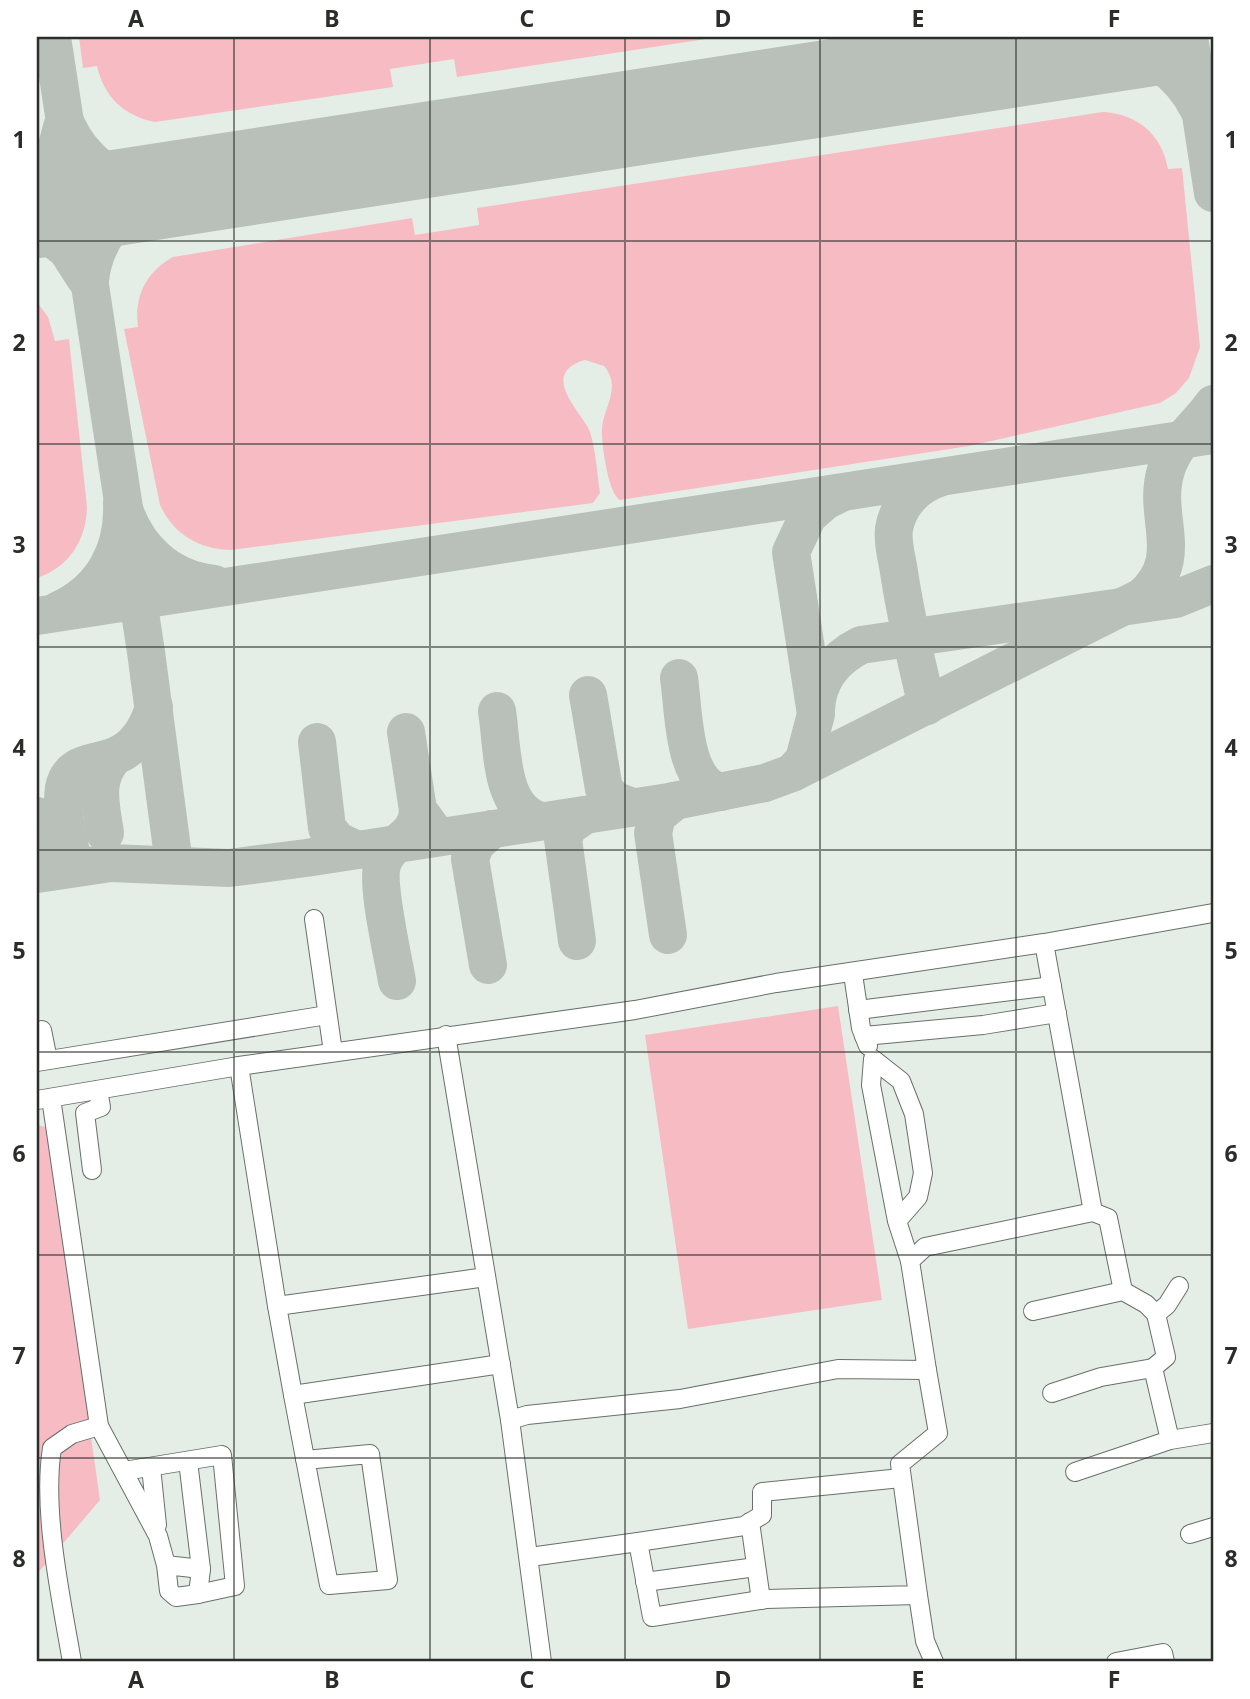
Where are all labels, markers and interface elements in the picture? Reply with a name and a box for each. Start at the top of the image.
text: A [128,2,144,34]
text: B [324,2,340,34]
text: C [520,2,535,34]
text: D [715,2,731,34]
text: E [912,2,924,34]
text: F [1108,2,1120,34]
text: 1 [12,123,26,155]
text: 1 [1224,123,1238,155]
text: 2 [12,326,26,358]
text: 2 [1224,326,1238,358]
text: 3 [12,528,26,560]
text: 3 [1224,528,1238,560]
text: 4 [12,731,26,763]
text: 4 [1224,731,1238,763]
text: 5 [12,934,26,966]
text: 5 [1224,934,1238,966]
text: 6 [12,1137,26,1169]
text: 6 [1224,1137,1238,1169]
text: 7 [12,1339,26,1371]
text: 7 [1224,1339,1238,1371]
text: 8 [12,1542,26,1574]
text: 8 [1224,1542,1238,1574]
text: A [128,1663,144,1695]
text: B [324,1663,340,1695]
text: C [520,1663,535,1695]
text: D [715,1663,731,1695]
text: E [912,1663,924,1695]
text: F [1108,1663,1120,1695]

